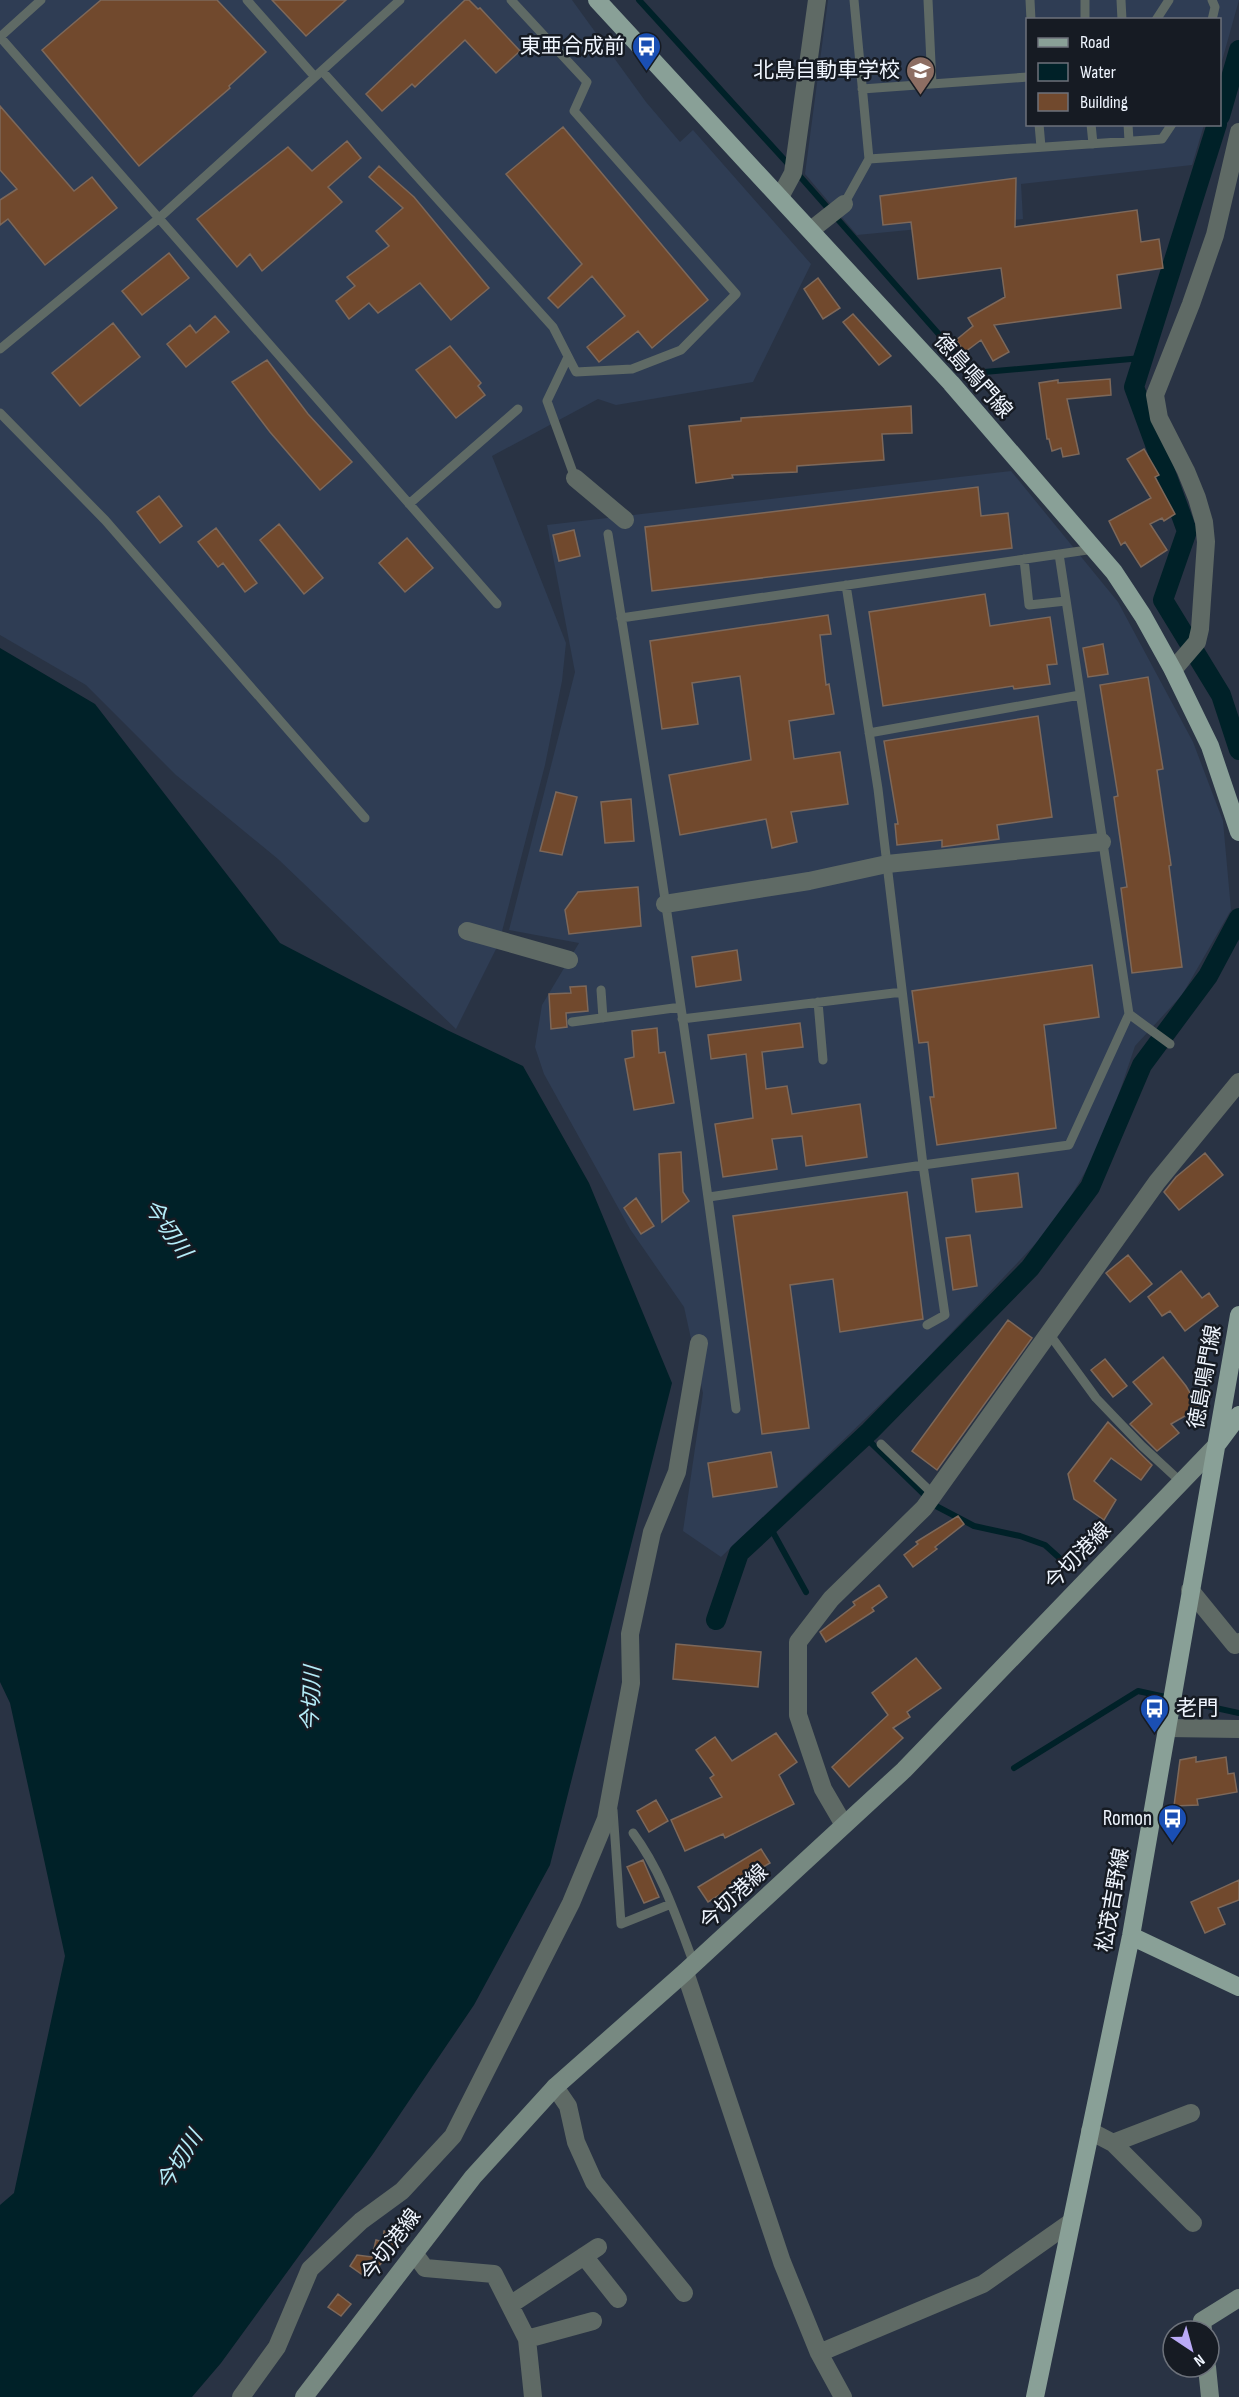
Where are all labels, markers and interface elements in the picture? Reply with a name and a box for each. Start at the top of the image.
legend [1026,18,1221,126]
bus stop icon: 東亜合成前 [630,30,662,72]
text: Road [1080,32,1110,53]
place label: 東亜合成前 [520,34,625,59]
school or university icon: 北島自動車学校 [905,54,937,96]
place label: 北島自動車学校 [753,58,900,83]
text: Water [1080,62,1116,83]
text: Building [1080,92,1128,113]
street label: 徳島鳴門線 [929,329,1017,423]
water label: 今切川 [137,1194,198,1265]
street label: 徳島鳴門線 [1184,1323,1226,1431]
street label: 今切港線 [1040,1517,1116,1595]
water label: 今切川 [297,1663,327,1733]
bus stop icon: 老門 [1139,1692,1171,1734]
place label: 老門 [1176,1696,1218,1721]
bus stop icon: Romon [1157,1802,1189,1844]
place label: Romon [1103,1806,1152,1831]
street label: 松茂吉野線 [1092,1846,1134,1954]
street label: 今切港線 [695,1859,773,1935]
water label: 今切川 [151,2124,210,2196]
street label: 今切港線 [356,2204,426,2286]
north arrow [1161,2319,1221,2379]
text: N [1190,2350,1208,2370]

